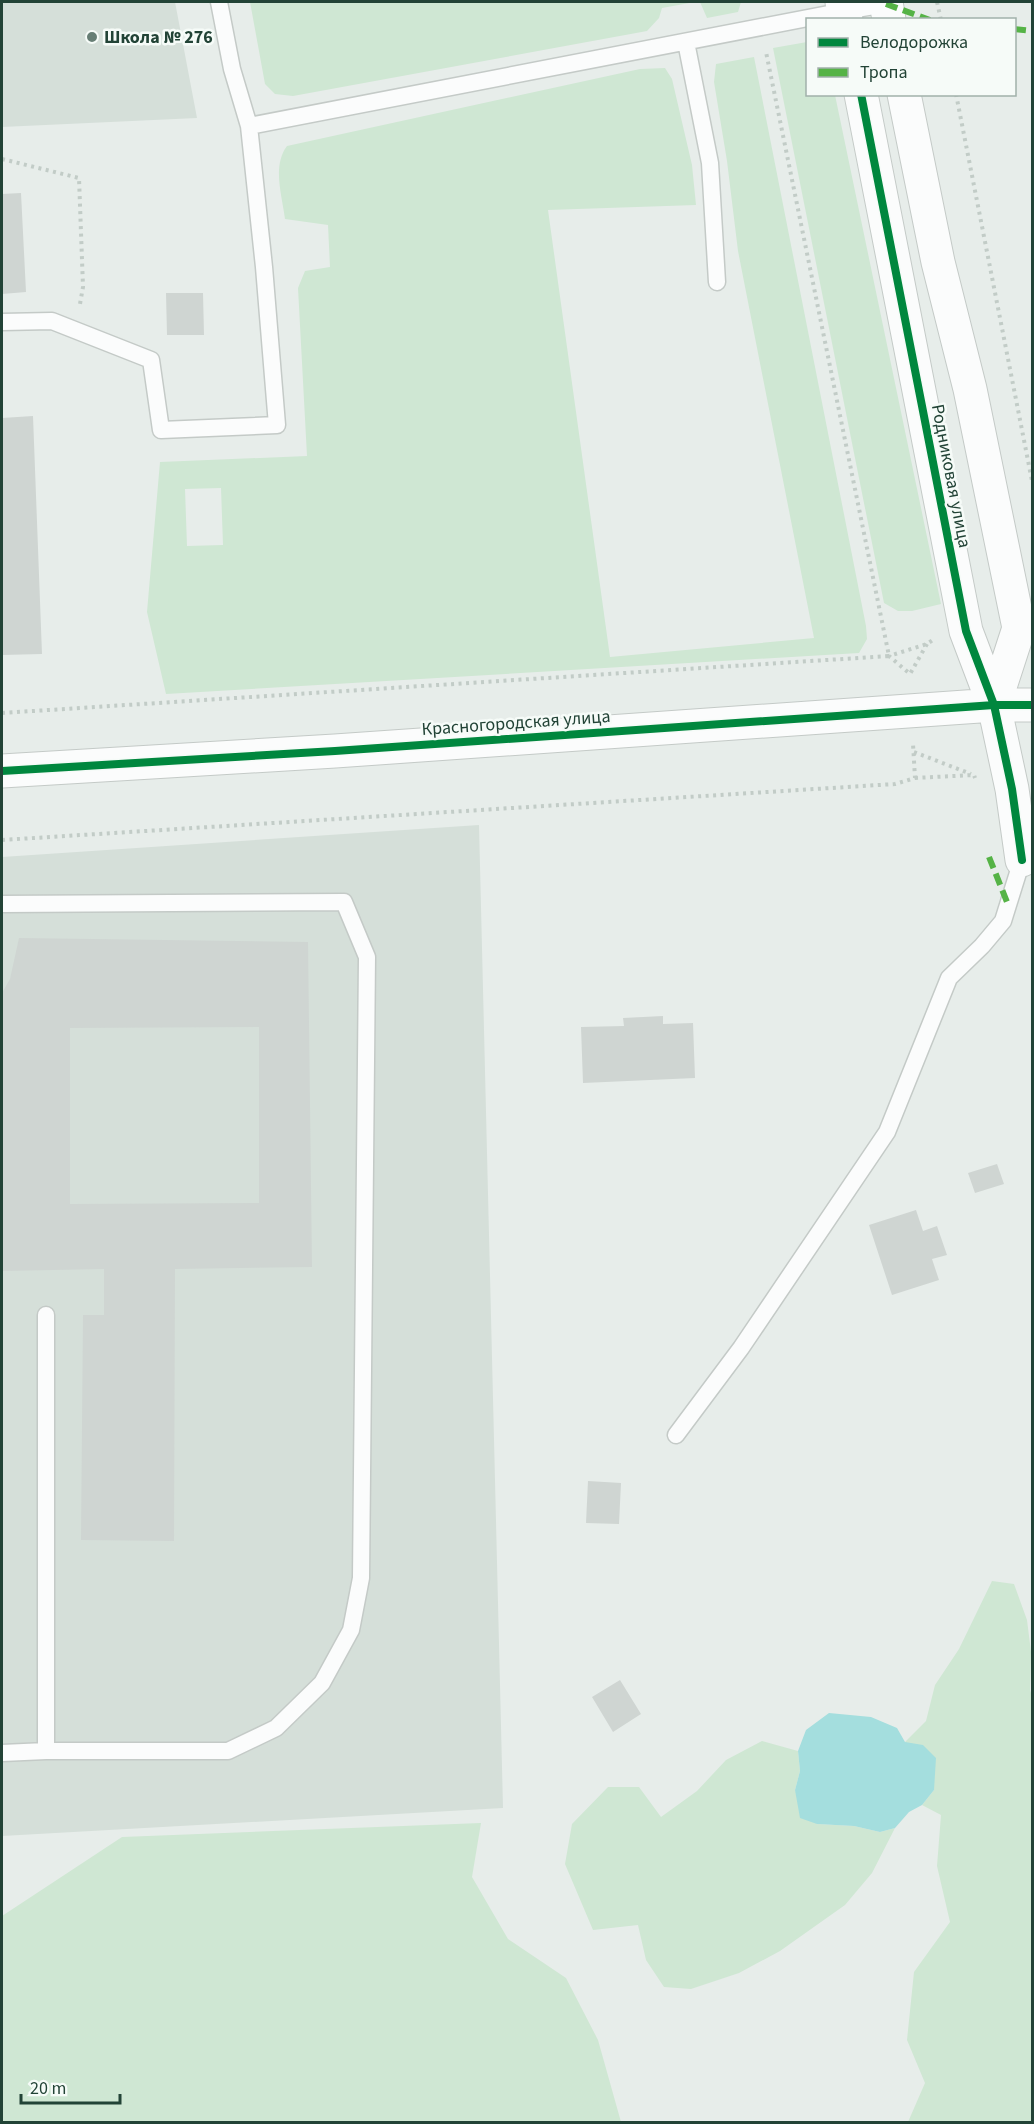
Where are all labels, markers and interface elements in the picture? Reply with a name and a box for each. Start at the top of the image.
legend [806,18,1016,96]
place label: Школа № 276 [104,25,213,50]
marker: Школа № 276 [85,30,99,44]
text: Велодорожка [860,30,968,55]
text: Тропа [860,60,908,85]
street label: Родниковая улица [925,402,977,550]
street label: Красногородская улица [421,704,611,742]
scale bar [21,2067,120,2105]
text: 20 m [30,2076,66,2101]

